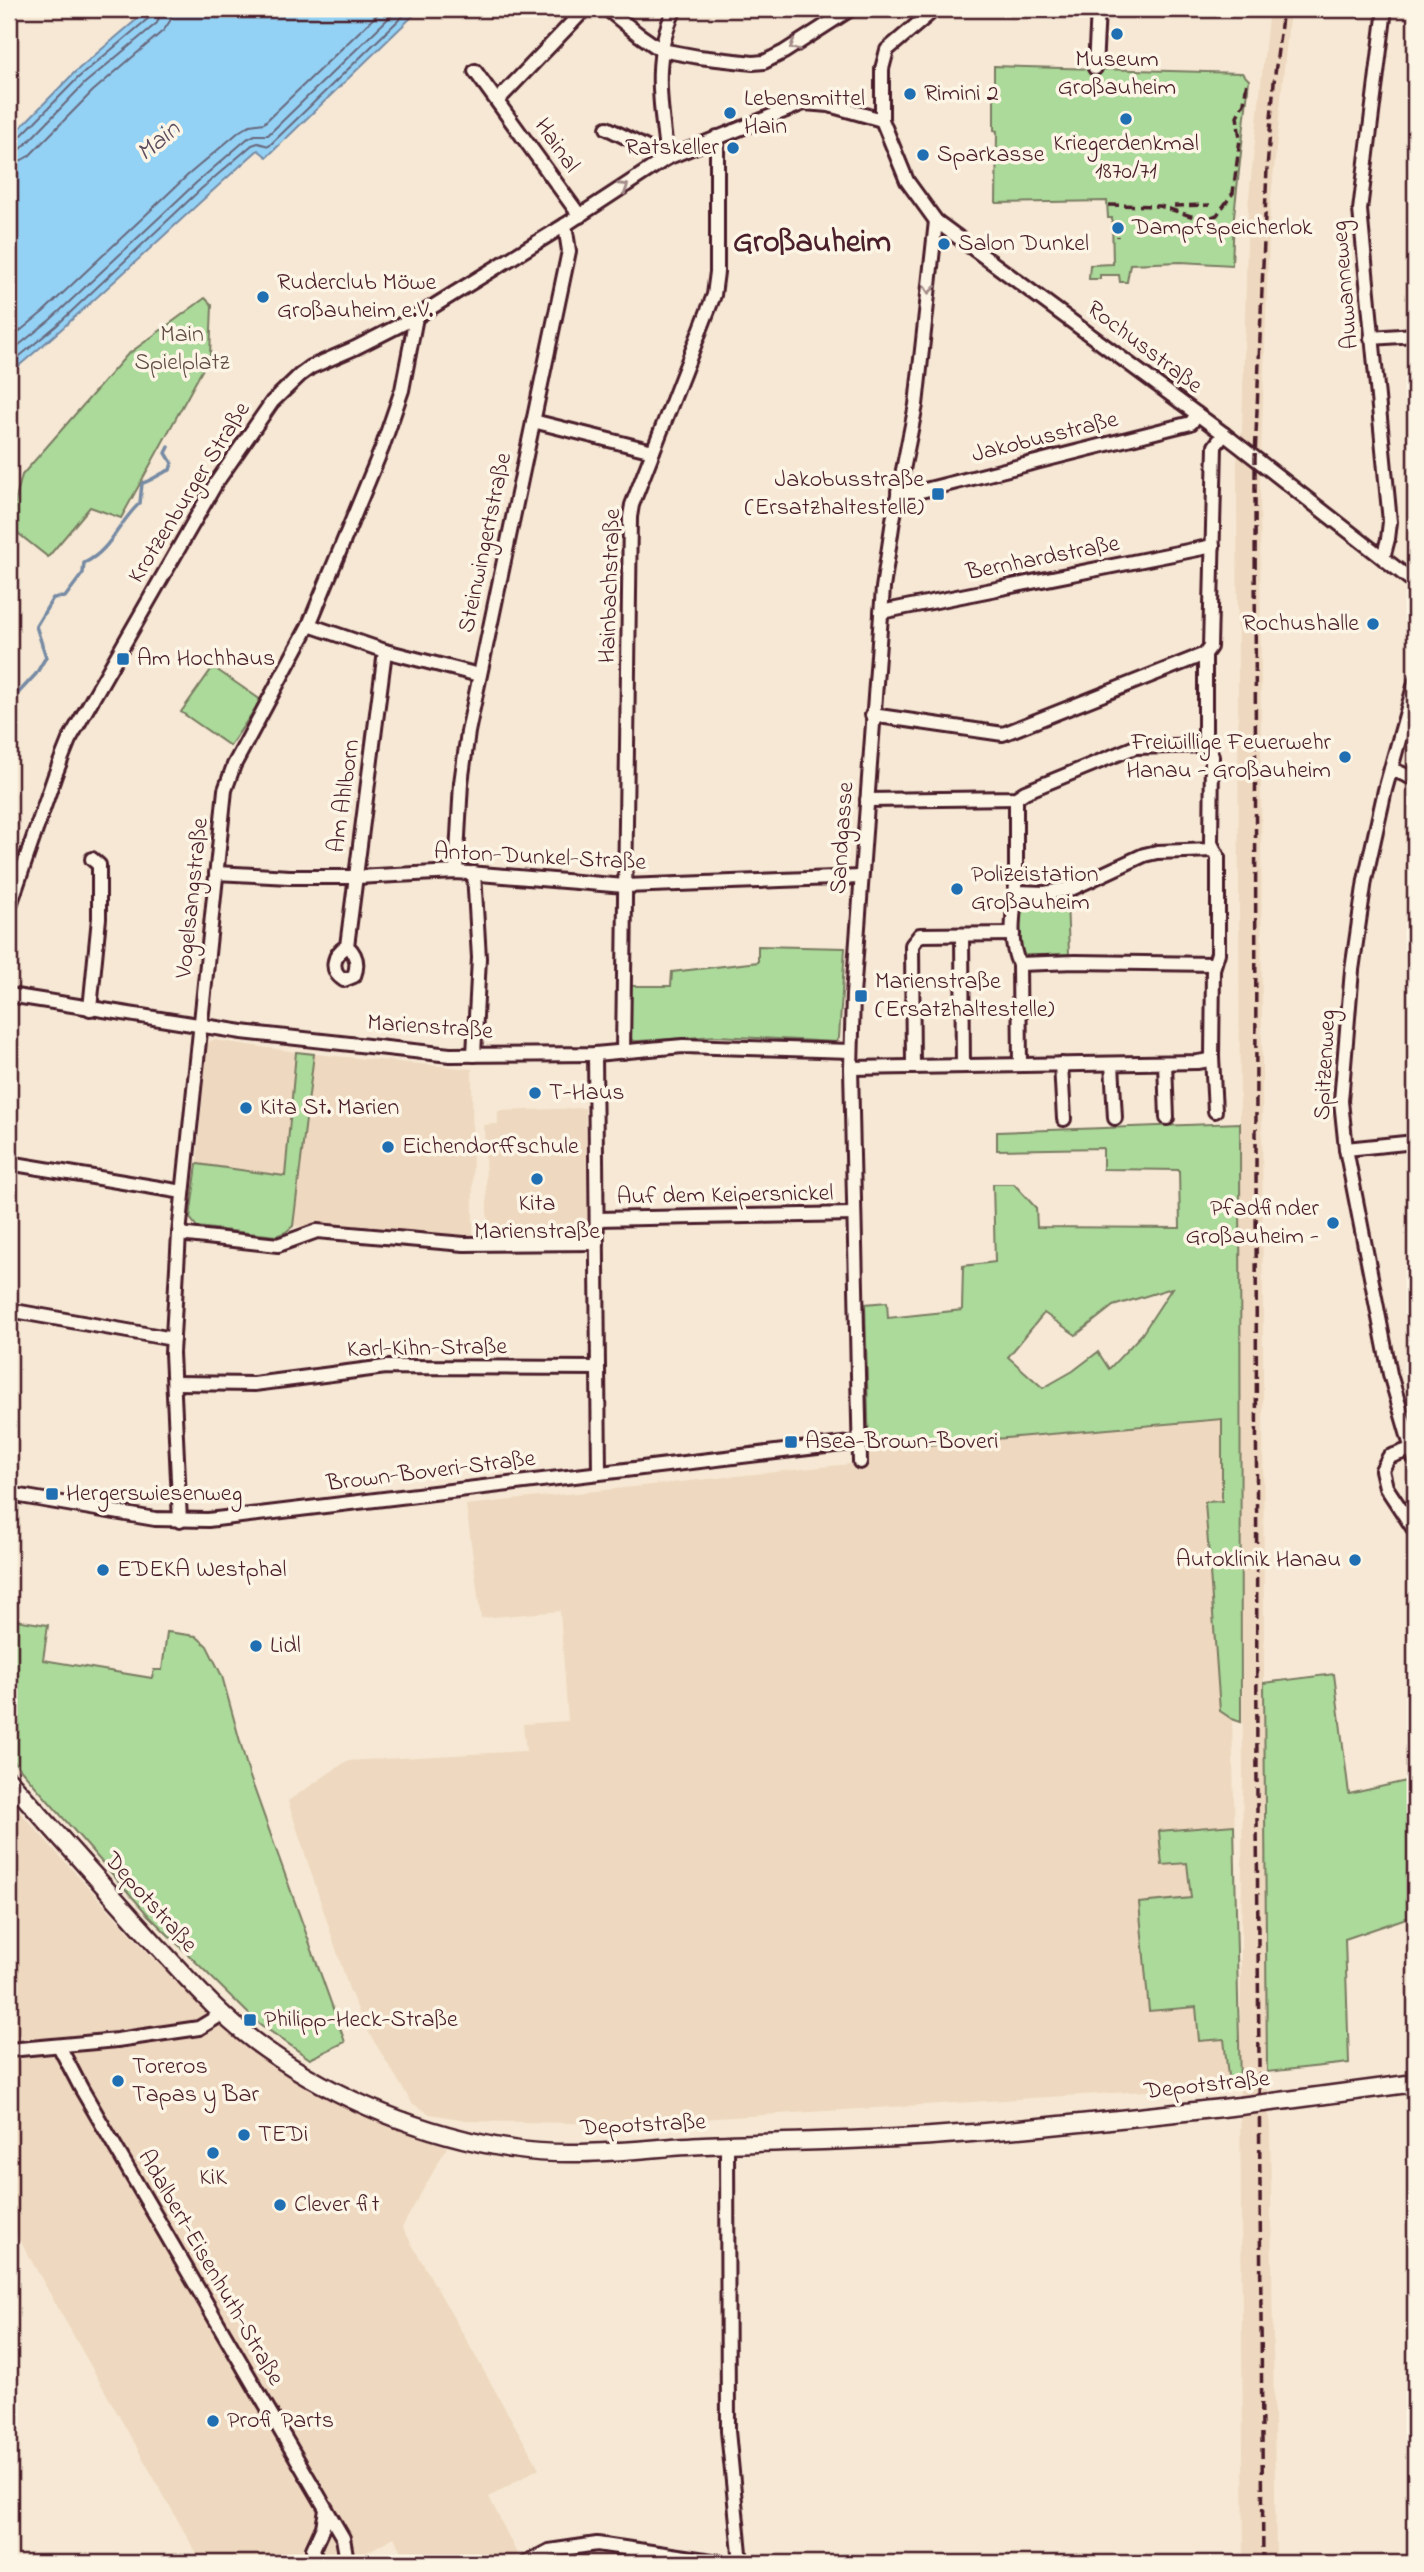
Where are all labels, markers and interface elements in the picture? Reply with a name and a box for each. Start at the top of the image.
marker: Museum Großauheim [1109,26,1125,42]
one-way arrow [789,38,802,51]
place label: Museum Großauheim [1058,43,1176,106]
place label: Rimini 2 [924,77,999,112]
place label: Lebensmittel Hain [744,82,865,145]
marker: Rimini 2 [902,86,918,102]
marker: Lebensmittel Hain [722,105,738,121]
water label: Main [129,111,190,172]
street label: Hainal [524,111,588,181]
marker: Kriegerdenkmal 1870/71 [1118,111,1134,127]
place label: Kriegerdenkmal 1870/71 [1053,127,1199,190]
place label: Ratskeller [625,131,720,166]
place label: Sparkasse [937,138,1045,173]
marker: Ratskeller [725,140,741,156]
marker: Sparkasse [915,147,931,163]
one-way arrow [616,182,629,195]
place label: Dampfspeicherlok [1131,211,1313,246]
street label: Auwanneweg [1323,219,1369,351]
district label: Großauheim [733,220,891,267]
marker: Dampfspeicherlok [1110,220,1126,236]
place label: Salon Dunkel [958,227,1089,262]
marker: Salon Dunkel [936,236,952,252]
place label: Ruderclub Möwe Großauheim e.V. [277,266,436,329]
one-way arrow [922,284,937,295]
marker: Ruderclub Möwe Großauheim e.V. [255,289,271,305]
street label: Rochusstraße [1078,293,1210,404]
park label: Main Spielplatz [134,318,230,381]
street label: Krotzenburger Straße [120,395,260,591]
street label: Jakobusstraße [968,403,1122,473]
street label: Steinwingertstraße [450,449,522,636]
place label: Jakobusstraße (Ersatzhaltestelle) [745,463,924,526]
marker: Jakobusstraße (Ersatzhaltestelle) [930,486,946,502]
street label: Hainbachstraße [591,508,631,664]
street label: Bernhardstraße [962,527,1123,591]
place label: Rochushalle [1242,607,1359,642]
marker: Rochushalle [1365,616,1381,632]
place label: Am Hochhaus [137,642,275,677]
marker: Am Hochhaus [115,651,131,667]
place label: Freiwillige Feuerwehr Hanau - Großauheim [1126,726,1332,789]
street label: Am Ahlborn [320,737,370,855]
marker: Freiwillige Feuerwehr Hanau - Großauheim [1337,749,1353,765]
street label: Sandgasse [822,780,864,895]
street label: Vogelsangstraße [167,816,219,981]
street label: Anton-Dunkel-Straße [433,835,647,881]
place label: Polizeistation Großauheim [971,858,1099,921]
marker: Polizeistation Großauheim [949,881,965,897]
place label: Marienstraße (Ersatzhaltestelle) [875,965,1054,1028]
marker: Marienstraße (Ersatzhaltestelle) [853,988,869,1004]
street label: Marienstraße [366,1006,494,1050]
street label: Spitzenweg [1306,1009,1346,1121]
place label: T-Haus [549,1076,625,1111]
marker: T-Haus [527,1085,543,1101]
place label: Kita St. Marien [260,1091,399,1126]
marker: Kita St. Marien [238,1100,254,1116]
place label: Eichendorffschule [402,1130,579,1165]
marker: Eichendorffschule [380,1139,396,1155]
marker: Kita Marienstraße [529,1171,545,1187]
street label: Auf dem Keipersnickel [616,1177,834,1215]
place label: Kita Marienstraße [474,1187,600,1250]
place label: Pfadfinder Großauheim - [1185,1192,1320,1255]
marker: Pfadfinder Großauheim - [1325,1215,1341,1231]
street label: Karl-Kihn-Straße [346,1330,508,1368]
place label: Asea-Brown-Boveri [805,1425,999,1460]
marker: Asea-Brown-Boveri [783,1434,799,1450]
street label: Brown-Boveri-Straße [324,1442,538,1502]
place label: Hergerswiesenweg [66,1477,242,1512]
marker: Hergerswiesenweg [44,1486,60,1502]
place label: Autoklinik Hanau [1176,1543,1341,1578]
marker: Autoklinik Hanau [1347,1552,1363,1568]
place label: EDEKA Westphal [117,1553,287,1588]
marker: EDEKA Westphal [95,1562,111,1578]
place label: Lidl [270,1629,301,1664]
marker: Lidl [248,1638,264,1654]
street label: Depotstraße [94,1844,205,1962]
place label: Philipp-Heck-Straße [264,2003,458,2038]
marker: Philipp-Heck-Straße [242,2012,258,2028]
place label: Toreros Tapas y Bar [132,2050,259,2114]
street label: Depotstraße [1142,2062,1272,2110]
marker: Toreros Tapas y Bar [110,2073,126,2089]
street label: Depotstraße [578,2105,707,2147]
place label: TEDi [258,2118,308,2153]
marker: TEDi [236,2127,252,2143]
street label: Adalbert-Eisenhuth-Straße [128,2143,292,2393]
marker: KiK [205,2145,221,2161]
place label: KiK [199,2161,227,2196]
place label: Clever fit [294,2188,380,2223]
marker: Clever fit [272,2197,288,2213]
place label: Profi Parts [227,2404,334,2439]
marker: Profi Parts [205,2413,221,2429]

